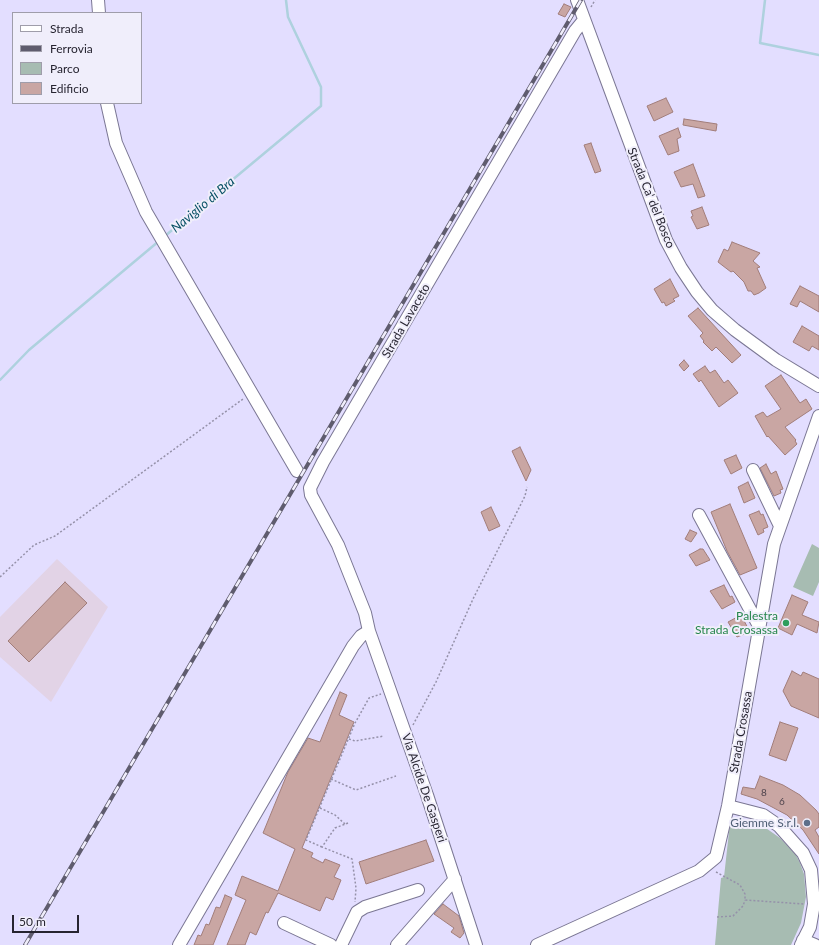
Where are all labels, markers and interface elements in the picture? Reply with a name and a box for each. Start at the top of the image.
legend [12,12,142,104]
text: Strada [50,21,83,36]
text: Ferrovia [50,41,93,56]
text: Parco [50,61,80,76]
text: Edificio [50,81,89,96]
street label: Strada Ca' del Bosco [624,146,678,250]
water label: Naviglio di Bra [168,174,238,236]
street label: Strada Lavaceto [379,281,433,361]
place label: Palestra Strada Crosassa [695,609,778,637]
marker: Palestra Strada Crosassa [781,618,791,628]
street label: Strada Crosassa [727,690,755,774]
street label: Via Alcide De Gasperi [399,732,449,844]
house number: 8 [761,787,767,799]
house number: 6 [779,796,785,808]
place label: Giemme S.r.l. [730,816,799,830]
marker: Giemme S.r.l. [802,818,812,828]
scale bar [14,907,81,933]
text: 50 m [19,914,46,929]

